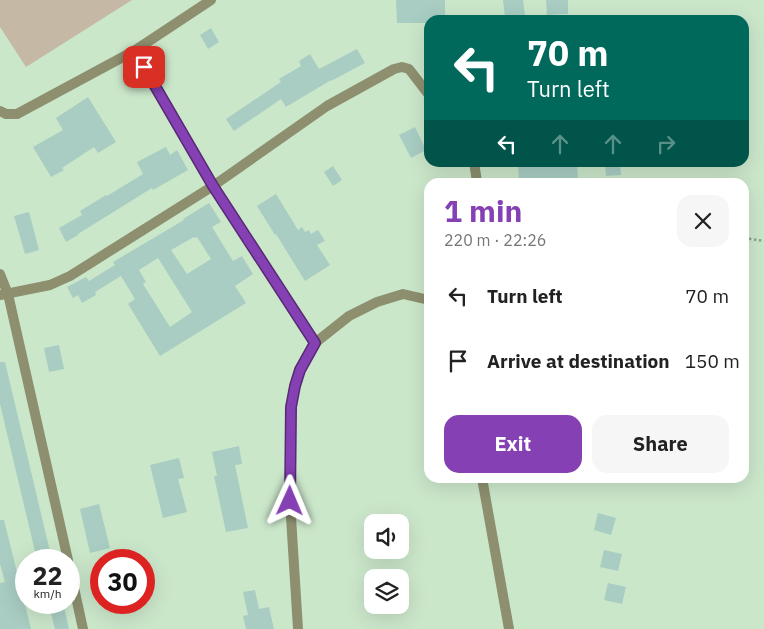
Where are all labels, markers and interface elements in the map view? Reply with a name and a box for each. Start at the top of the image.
text: 70 m [527,30,609,76]
icon: left [444,35,509,100]
pin [123,46,165,88]
icon: arrive [130,53,158,81]
text: Turn left [527,74,610,103]
icon: left [493,130,521,158]
icon: ahead [546,130,574,158]
icon: ahead [599,130,627,158]
icon: right [652,130,680,158]
text: 1 min [444,191,522,230]
button: close [677,195,729,247]
text: 220 m · 22:26 [444,230,546,250]
icon: left [444,282,472,310]
text: Turn left [487,284,563,308]
text: 70 m [685,284,729,308]
icon: arrive [444,347,472,375]
text: Arrive at destination [487,349,670,373]
text: 150 m [685,349,740,373]
button: Exit [444,415,582,473]
button: Share [592,415,729,473]
position arrow [263,474,315,526]
map controls [364,514,409,614]
button: sound [364,514,409,559]
speed limit sign: 30 [90,549,155,614]
text: 22 [32,559,63,592]
button: layers [364,569,409,614]
text: km/h [33,586,62,601]

